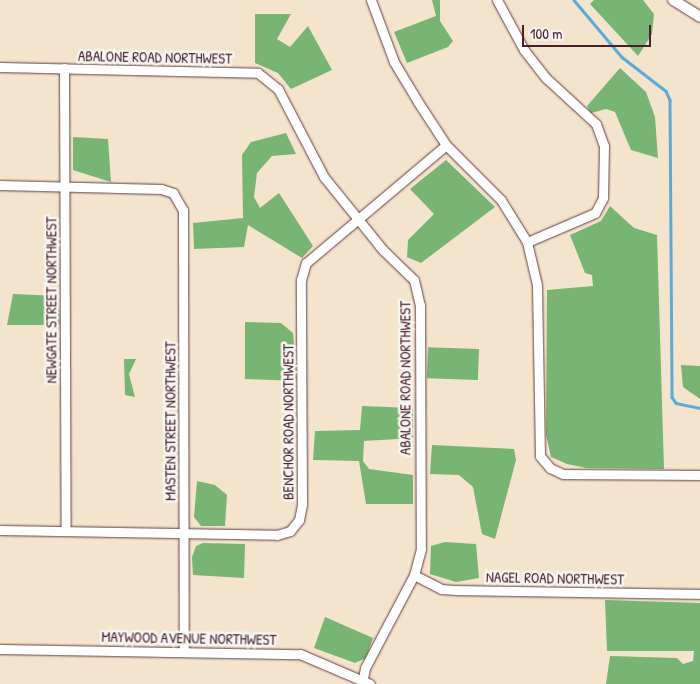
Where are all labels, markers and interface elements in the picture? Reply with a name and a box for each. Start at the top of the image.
scale bar [525,15,654,47]
text: 100 m [530,23,563,44]
street label: ABALONE ROAD NORTHWEST [78,47,232,67]
street label: NEWGATE STREET NORTHWEST [42,217,60,383]
street label: ABALONE ROAD NORTHWEST [396,301,414,455]
street label: MASTEN STREET NORTHWEST [161,341,179,501]
street label: BENCHOR ROAD NORTHWEST [279,344,297,500]
street label: NAGEL ROAD NORTHWEST [486,568,624,588]
street label: MAYWOOD AVENUE NORTHWEST [101,627,277,649]

